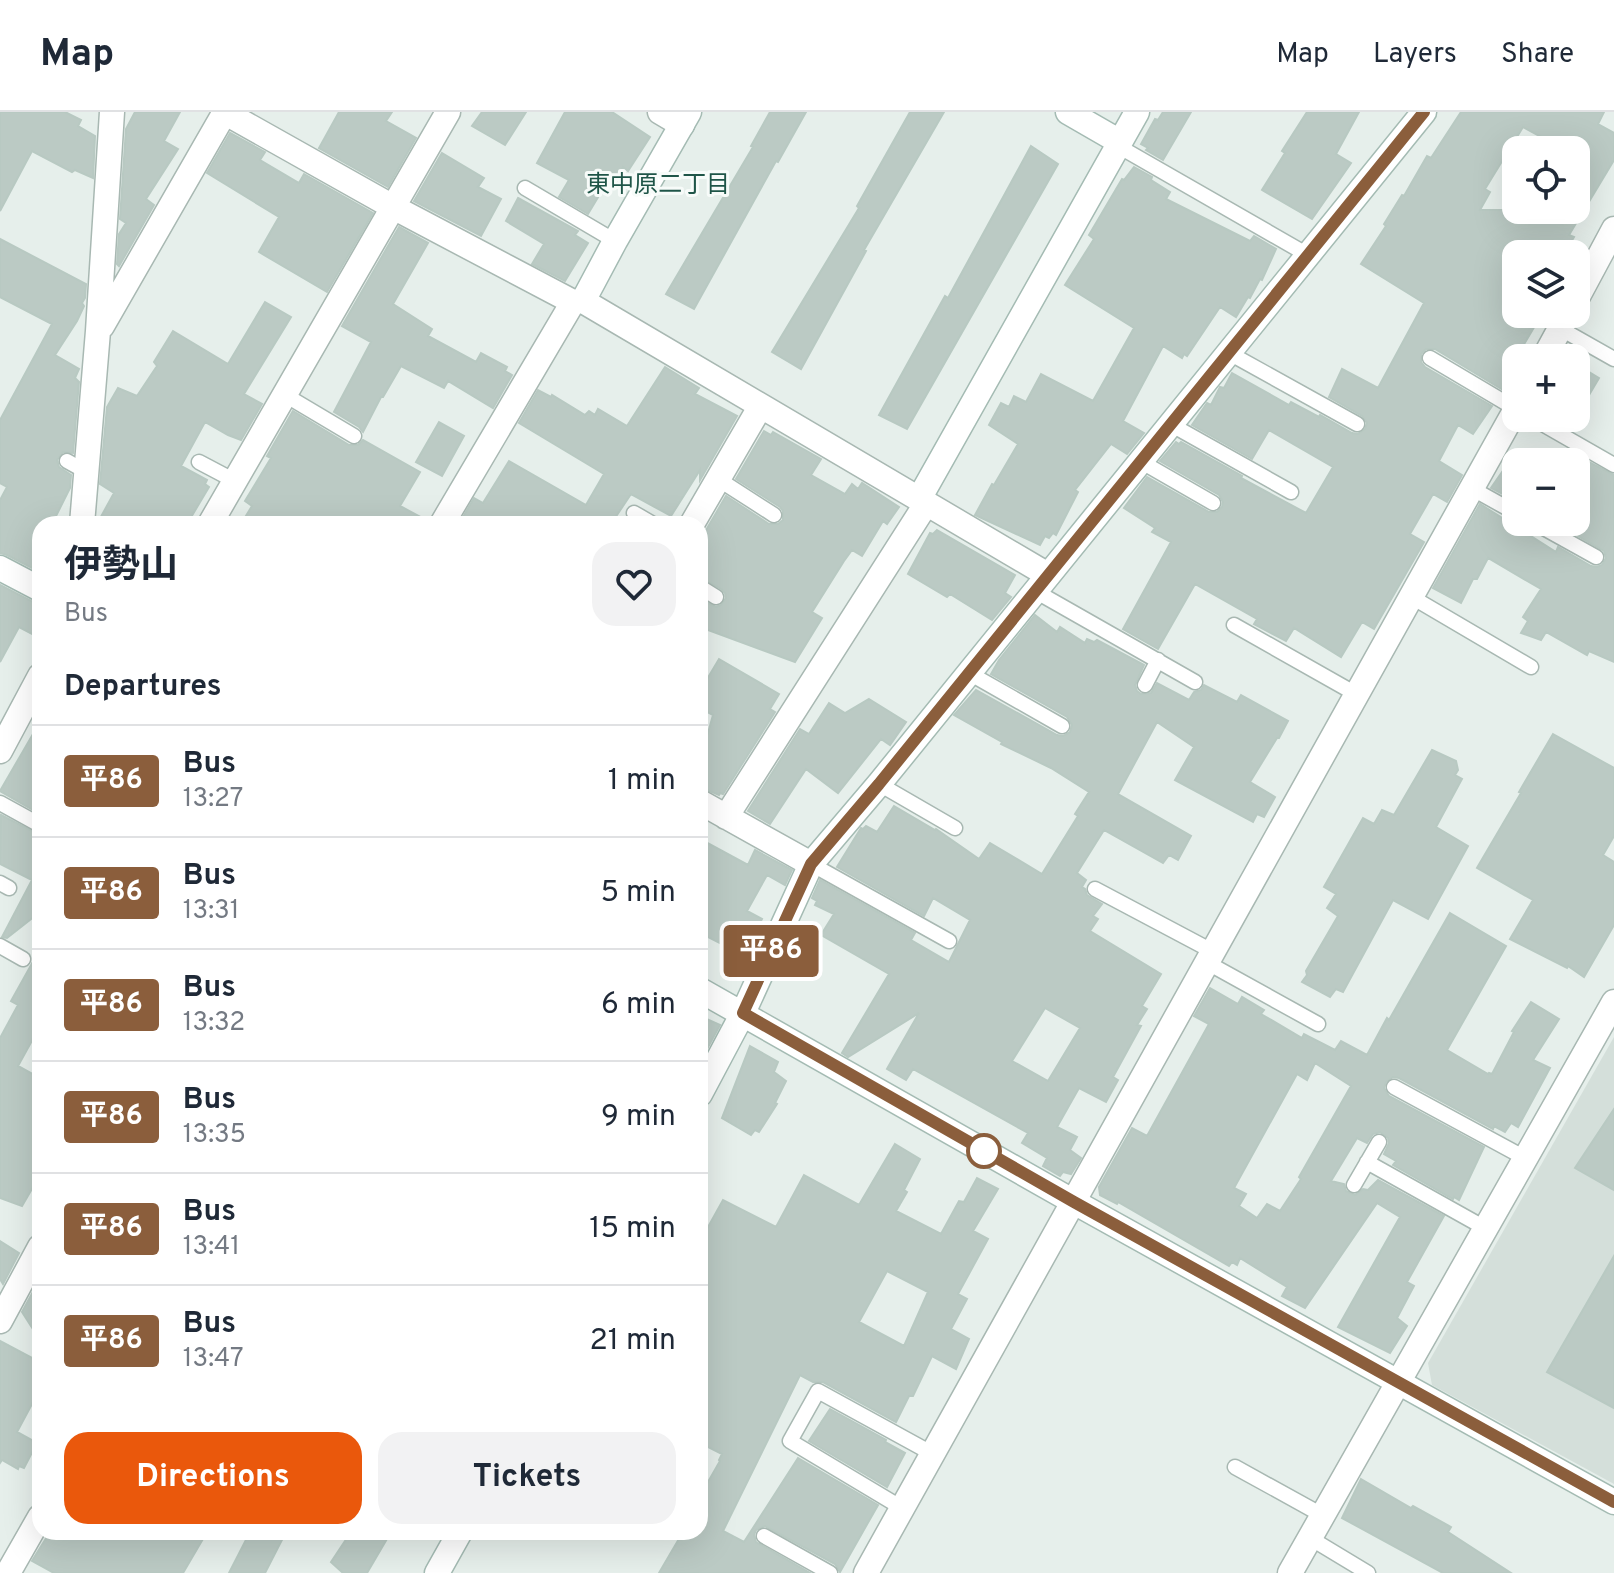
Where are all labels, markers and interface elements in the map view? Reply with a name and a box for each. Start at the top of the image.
text: Map [40,31,114,80]
text: Map [1276,37,1329,73]
text: Layers [1373,37,1457,73]
text: Share [1501,37,1574,73]
map controls [1502,136,1590,536]
button: locate [1502,136,1590,224]
district label: 東中原二丁目 [586,171,730,201]
button: layers [1502,240,1590,328]
button: + [1502,344,1590,432]
button: − [1502,448,1590,536]
button: heart [592,542,676,626]
text: 伊勢山 [64,543,178,592]
text: Bus [64,598,108,631]
text: Departures [64,669,222,706]
text: Bus [183,746,236,783]
text: 平86 [80,763,143,799]
text: 1 min [608,763,676,800]
text: 13:27 [183,783,243,816]
text: Bus [183,858,236,895]
text: 平86 [80,875,143,911]
text: 5 min [600,875,676,912]
text: 13:31 [183,895,239,928]
line badge: 平86 [725,925,817,977]
text: 平86 [740,933,802,969]
text: Bus [183,970,236,1007]
text: 平86 [80,987,143,1023]
text: 6 min [601,987,676,1024]
text: 13:32 [183,1007,245,1040]
text: Bus [183,1082,236,1119]
text: 平86 [80,1099,143,1135]
text: 9 min [601,1099,676,1136]
text: 13:35 [183,1119,246,1152]
unlabelled marker [967,1134,1001,1168]
text: Bus [183,1194,236,1231]
text: 平86 [80,1211,143,1247]
text: 15 min [589,1211,676,1248]
text: 13:41 [183,1231,240,1264]
text: Bus [183,1306,236,1343]
text: 平86 [80,1323,143,1359]
text: 21 min [589,1323,676,1360]
text: 13:47 [183,1343,244,1376]
button: Directions [64,1432,362,1524]
button: Tickets [378,1432,676,1524]

